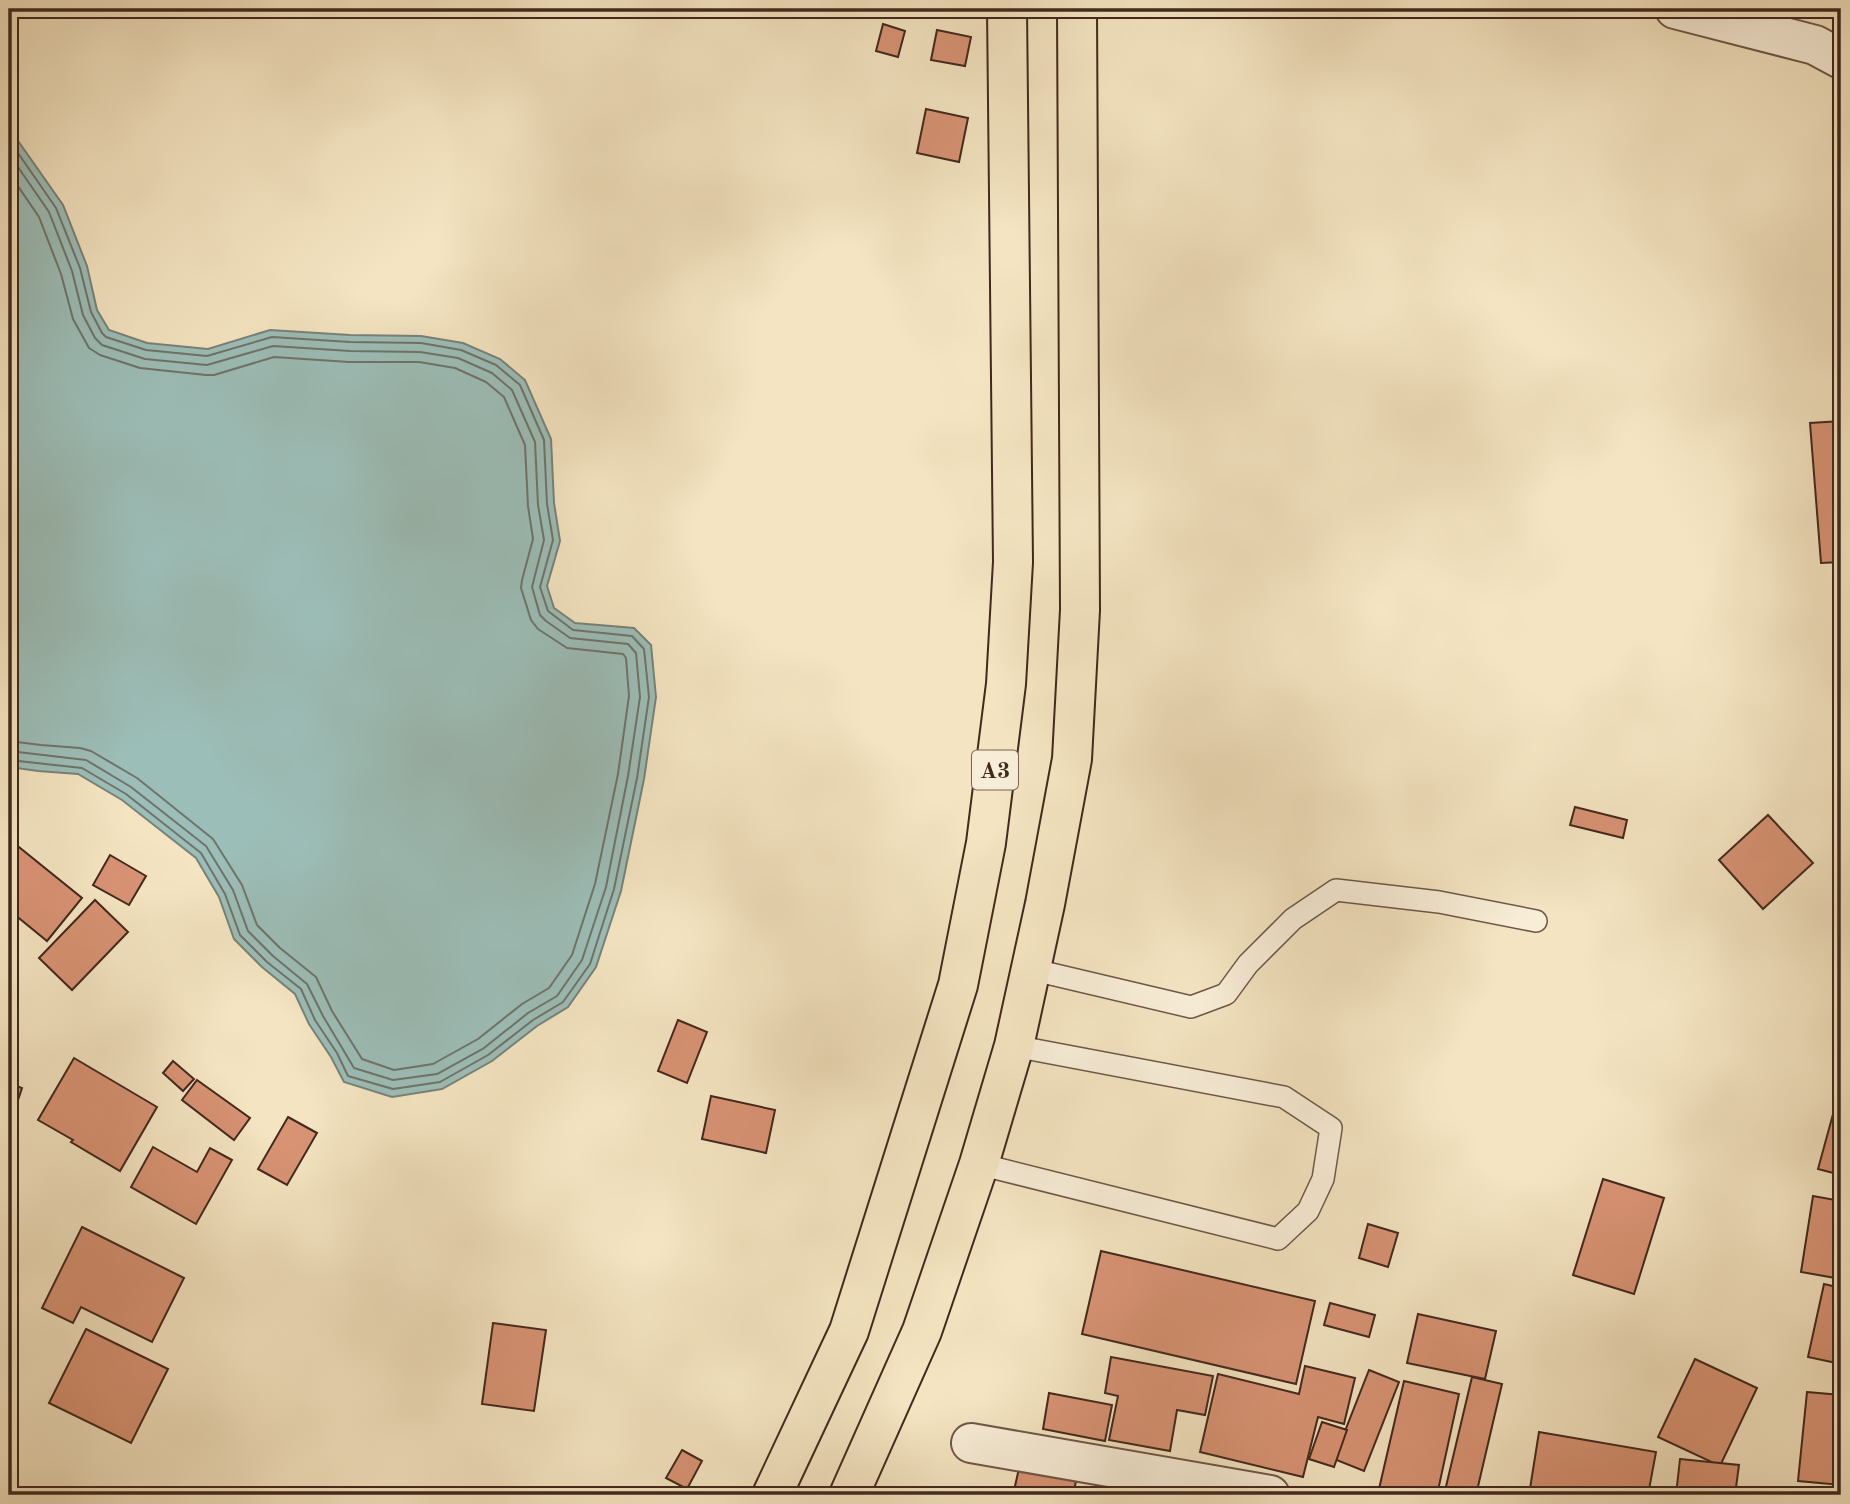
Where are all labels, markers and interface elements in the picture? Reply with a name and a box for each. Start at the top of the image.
road number: A3 [972,750,1018,790]

